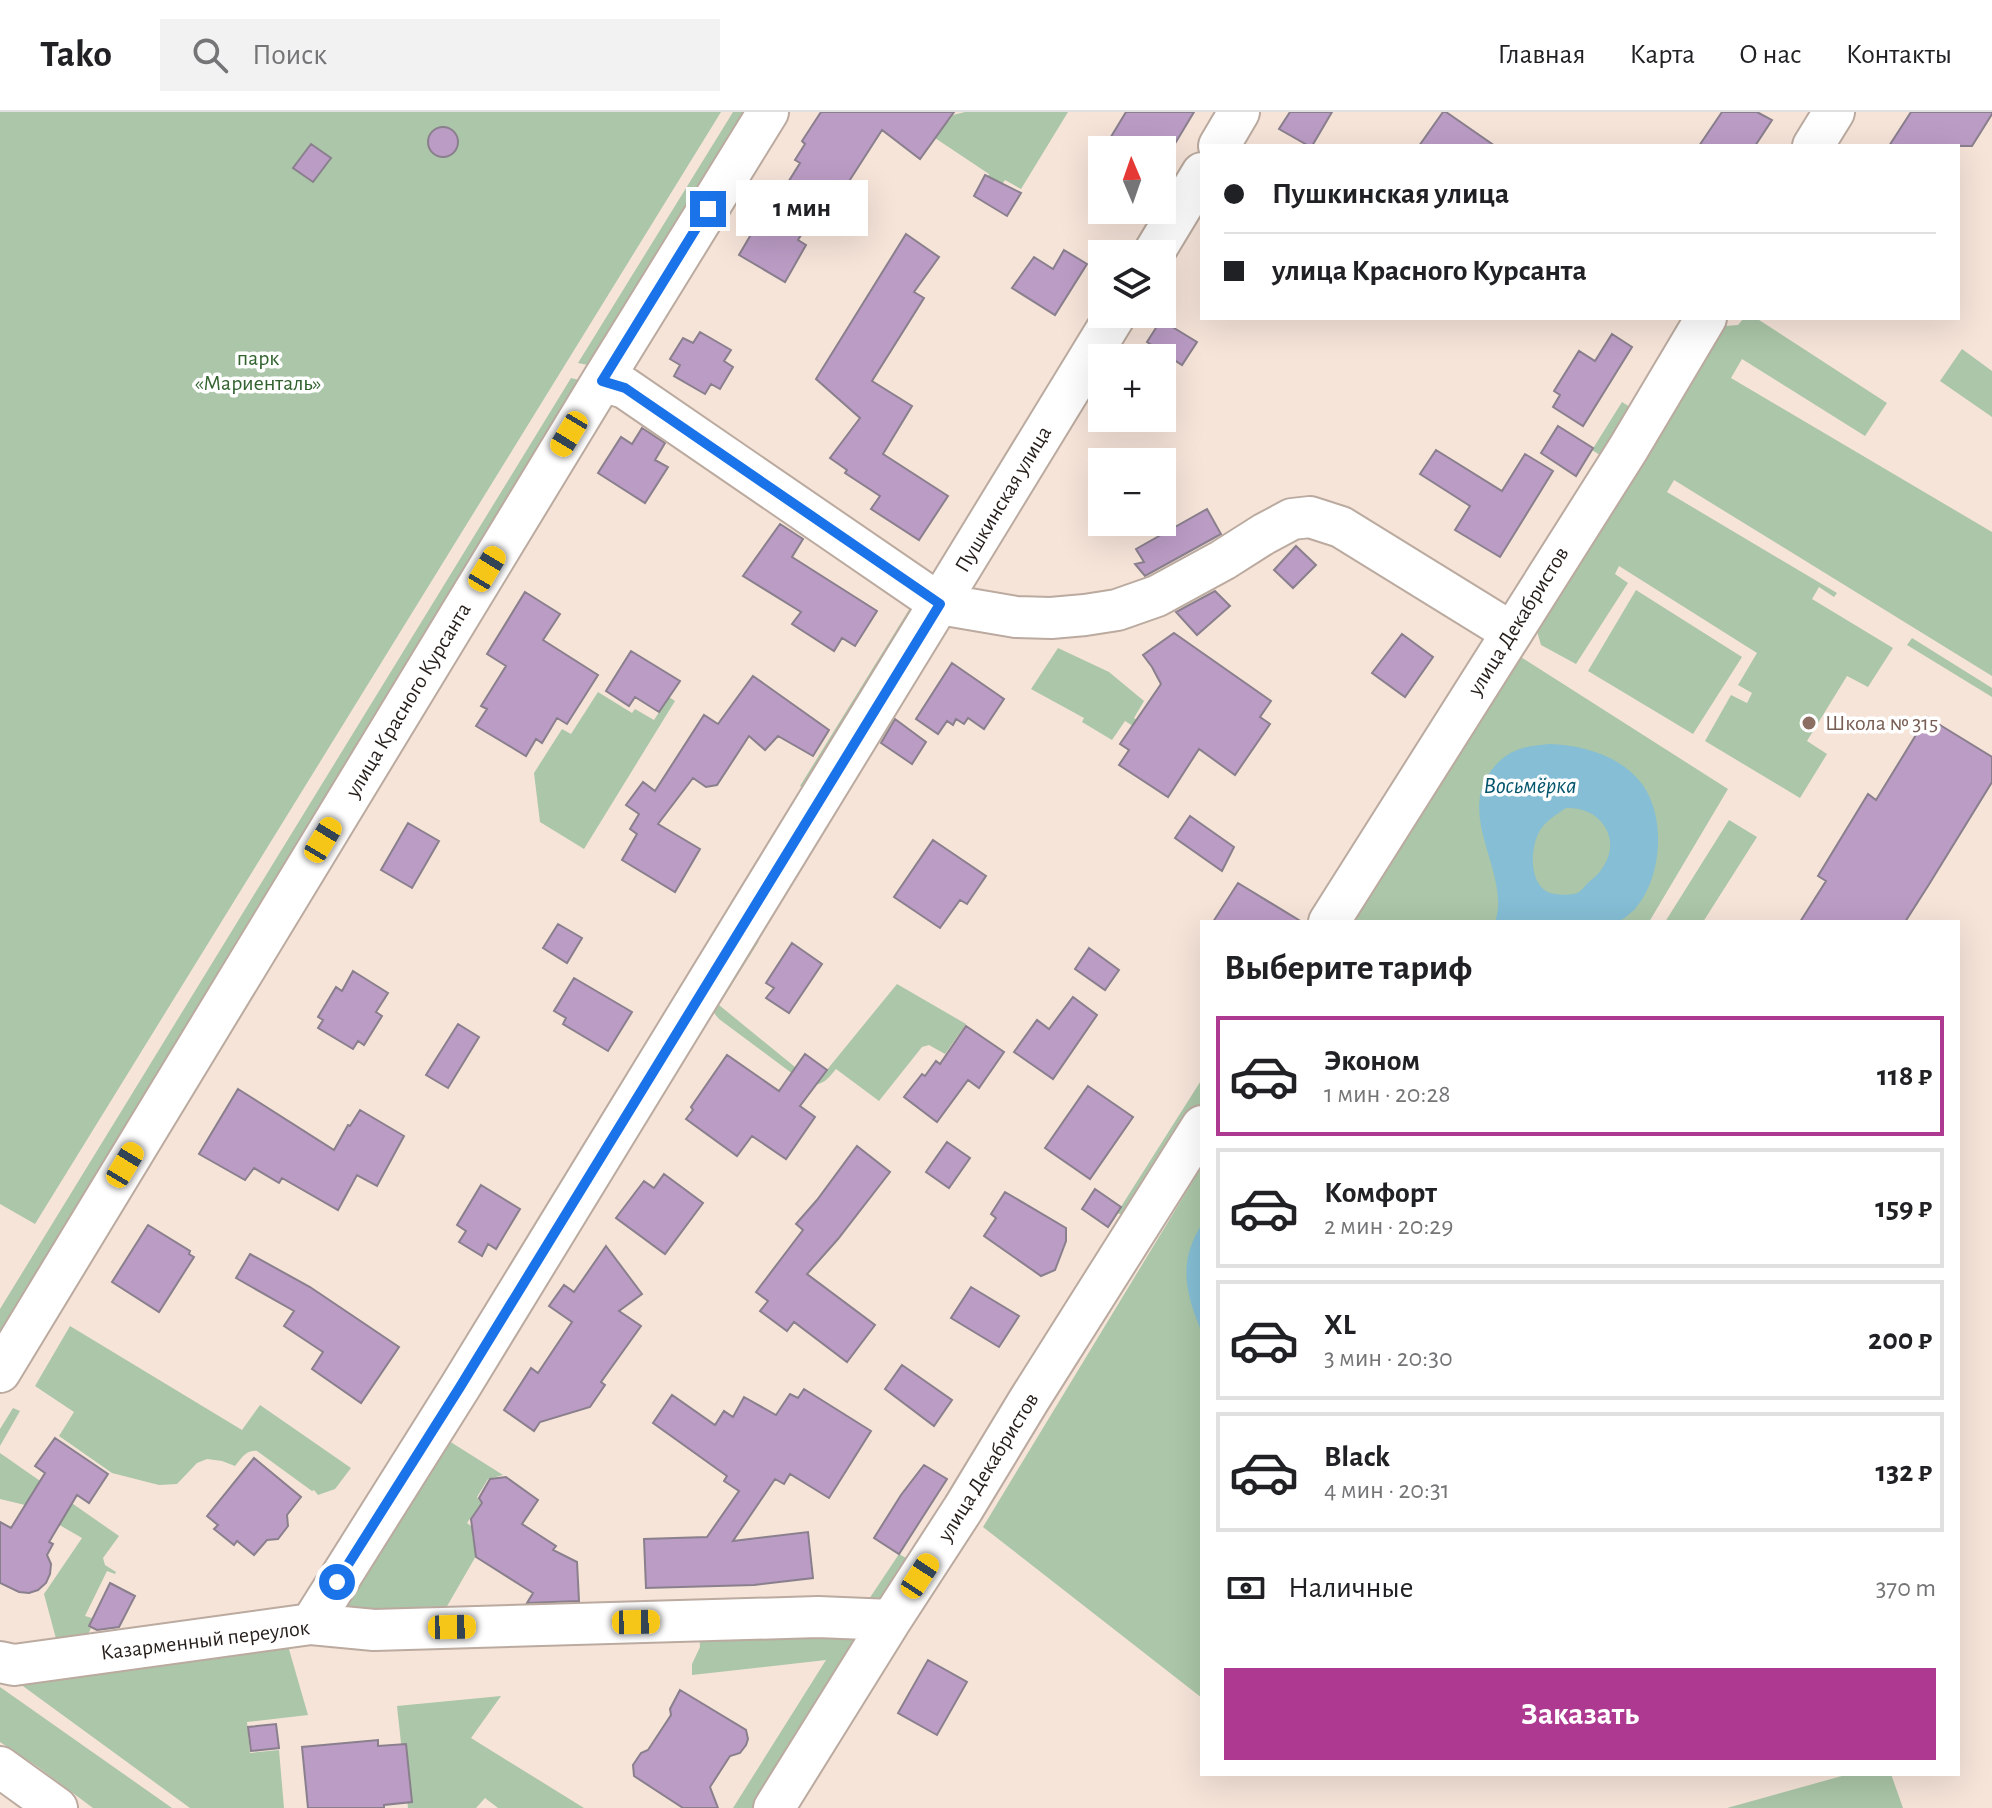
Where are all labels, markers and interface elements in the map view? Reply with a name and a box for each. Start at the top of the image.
search box [160,19,720,91]
icon: search [188,33,232,77]
text: Tako [40,36,112,74]
text: Поиск [252,40,327,70]
text: Главная [1497,41,1585,69]
text: Карта [1629,41,1695,69]
text: О нас [1739,41,1802,69]
text: Контакты [1846,41,1952,69]
north arrow [1088,136,1176,224]
map controls [1088,136,1176,536]
text: Пушкинская улица [1272,179,1509,209]
callout: 1 мин [736,181,868,237]
route end [690,191,726,227]
text: 1 мин [773,195,831,221]
button: layers [1088,240,1176,328]
text: улица Красного Курсанта [1272,256,1587,286]
button: + [1088,344,1176,432]
park label: парк «Мариенталь» [195,347,321,394]
car [546,407,592,461]
street label: Пушкинская улица [951,422,1055,576]
button: − [1088,448,1176,536]
car [464,542,510,596]
street label: улица Декабристов [1463,543,1573,700]
street label: улица Красного Курсанта [341,599,475,802]
place label: Школа № 315 [1825,712,1938,734]
marker: Школа № 315 [1800,714,1818,732]
water label: Восьмёрка [1484,774,1576,798]
car [300,813,346,867]
text: Выберите тариф [1224,950,1472,986]
icon: car [1228,1040,1300,1112]
text: Эконом [1324,1046,1420,1076]
text: 118 ₽ [1877,1061,1932,1091]
text: 1 мин · 20:28 [1324,1081,1451,1107]
car [102,1138,148,1192]
icon: car [1228,1172,1300,1244]
text: Комфорт [1324,1178,1437,1208]
text: 159 ₽ [1875,1193,1932,1223]
text: 2 мин · 20:29 [1324,1213,1453,1239]
icon: car [1228,1304,1300,1376]
text: XL [1324,1310,1356,1340]
text: 200 ₽ [1868,1325,1932,1355]
text: 3 мин · 20:30 [1324,1345,1453,1371]
street label: улица Декабристов [933,1389,1043,1546]
icon: car [1228,1436,1300,1508]
text: Black [1324,1442,1390,1472]
text: 132 ₽ [1876,1457,1932,1487]
text: 4 мин · 20:31 [1324,1477,1450,1503]
car [897,1549,943,1603]
route start [319,1564,355,1600]
icon: cash [1224,1566,1268,1610]
text: Наличные [1288,1573,1414,1603]
text: 370 m [1876,1575,1936,1601]
car [612,1610,660,1634]
car [428,1615,476,1639]
street label: Казарменный переулок [99,1616,311,1664]
button: Заказать [1224,1668,1936,1760]

